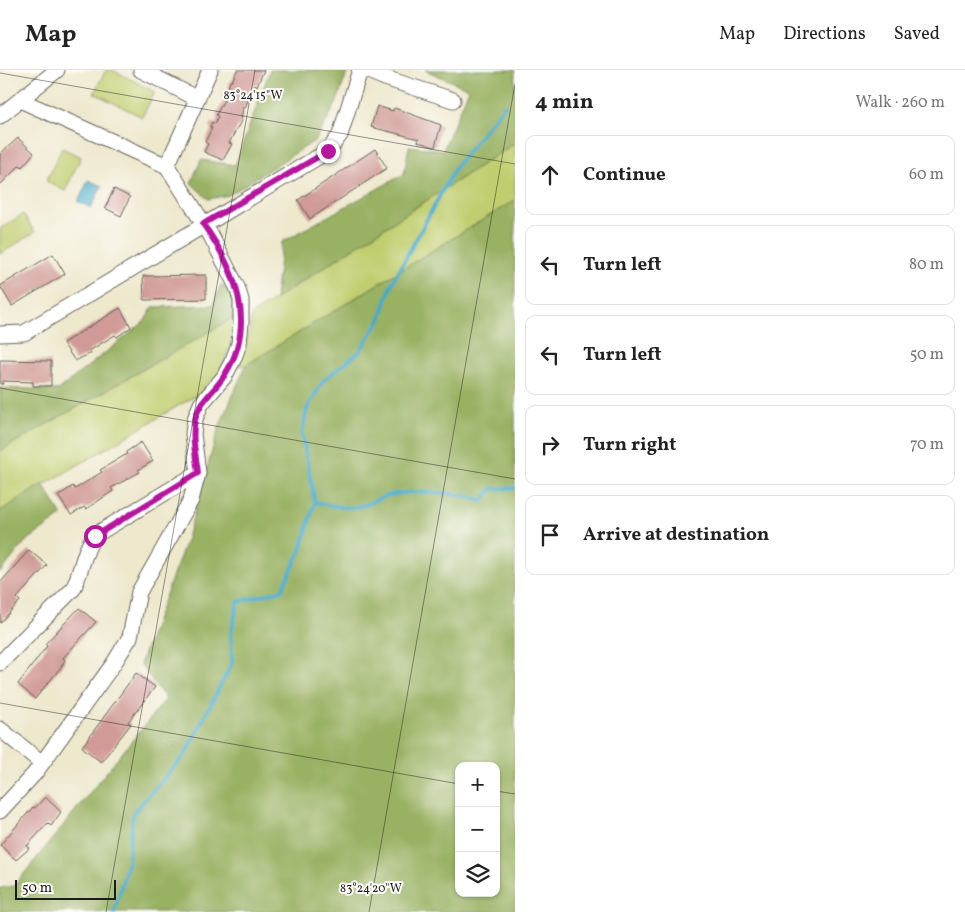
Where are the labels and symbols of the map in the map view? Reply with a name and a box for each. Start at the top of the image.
text: 83°24'15"W [223,88,283,104]
route end [317,140,340,163]
route start [84,525,107,548]
scale bar [15,877,116,900]
text: 83°24'20"W [340,881,402,897]

